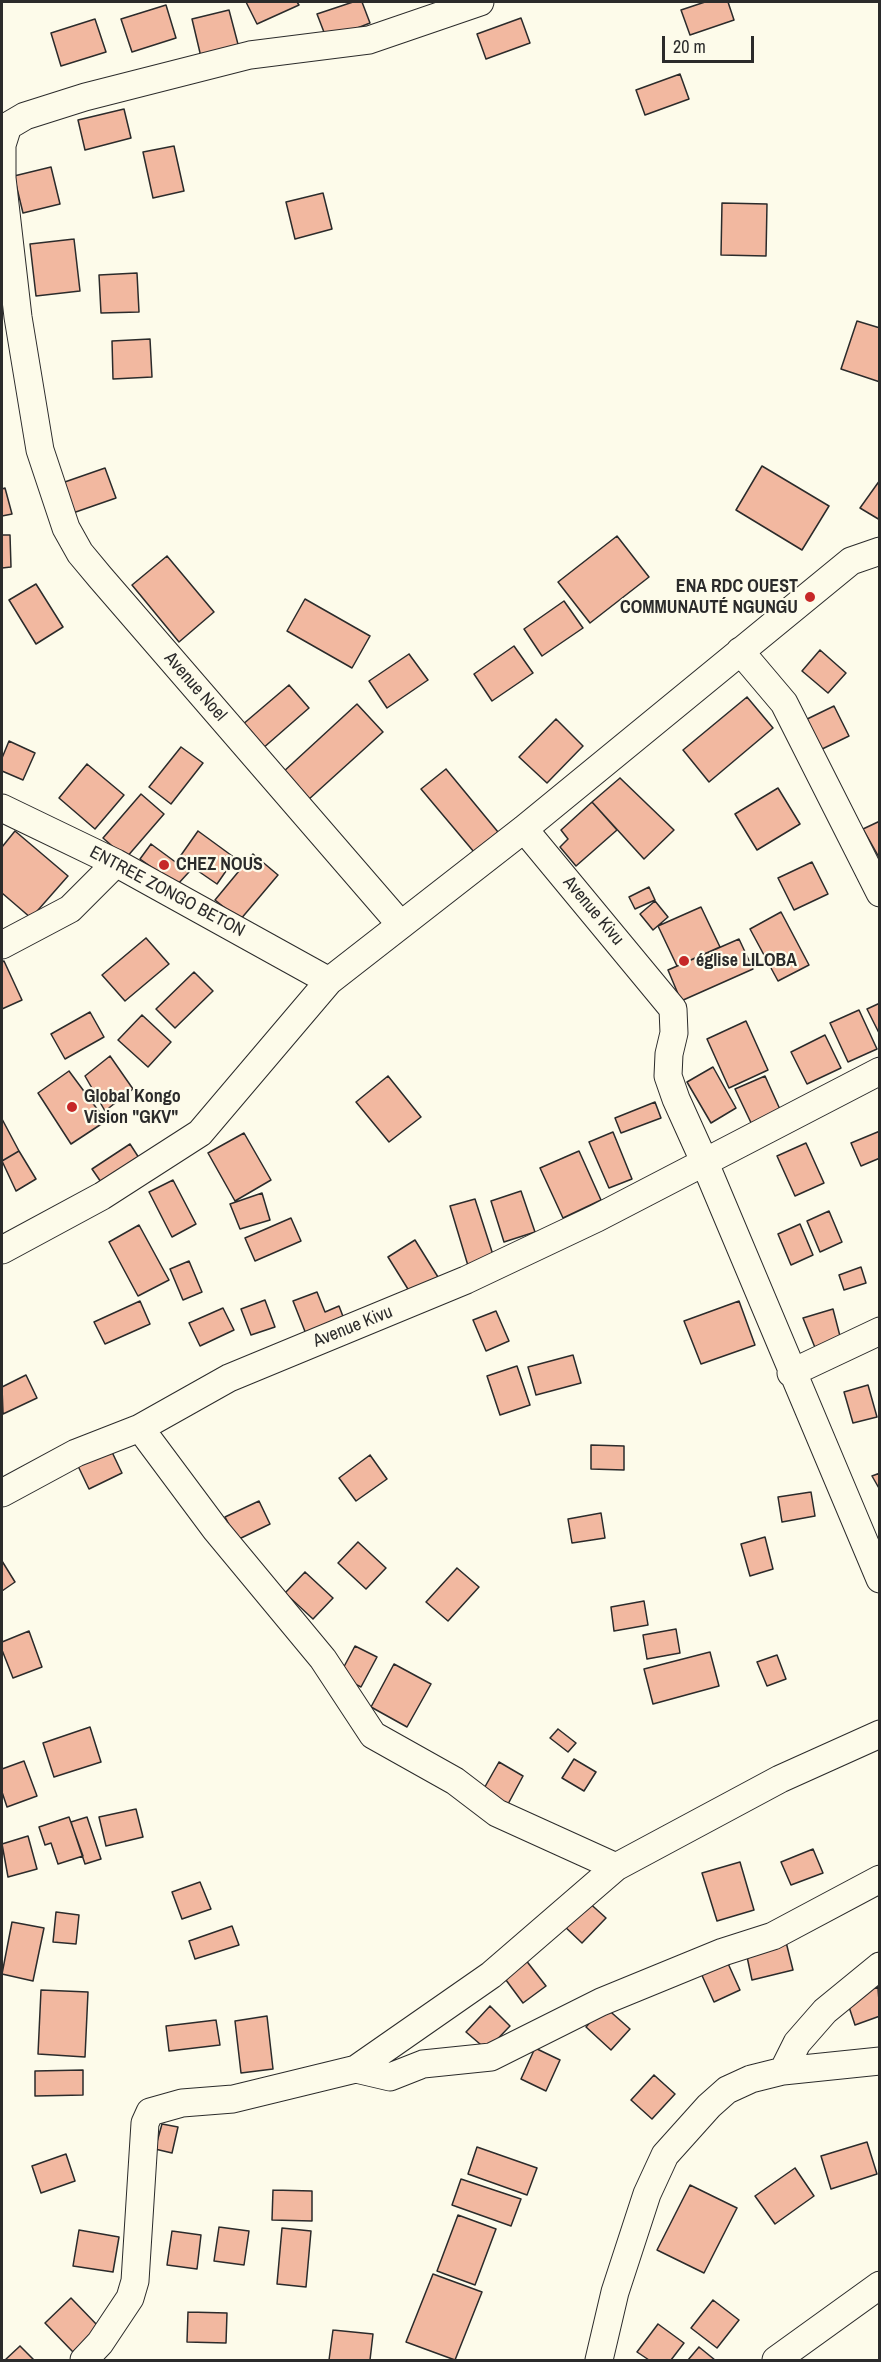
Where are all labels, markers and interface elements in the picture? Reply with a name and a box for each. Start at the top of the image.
scale bar [665,24,756,62]
text: 20 m [673,34,706,59]
place label: ENA RDC OUEST COMMUNAUTÉ NGUNGU [620,576,798,618]
marker: ENA RDC OUEST COMMUNAUTÉ NGUNGU [803,590,817,604]
street label: Avenue Noel [159,648,231,726]
street label: ENTREE ZONGO BETON [86,842,248,942]
place label: CHEZ NOUS [176,854,263,876]
marker: CHEZ NOUS [157,858,171,872]
street label: Avenue Kivu [558,872,628,950]
place label: église LILOBA [696,950,797,972]
marker: église LILOBA [677,954,691,968]
place label: Global Kongo Vision "GKV" [84,1086,181,1128]
marker: Global Kongo Vision "GKV" [65,1100,79,1114]
street label: Avenue Kivu [310,1301,396,1353]

